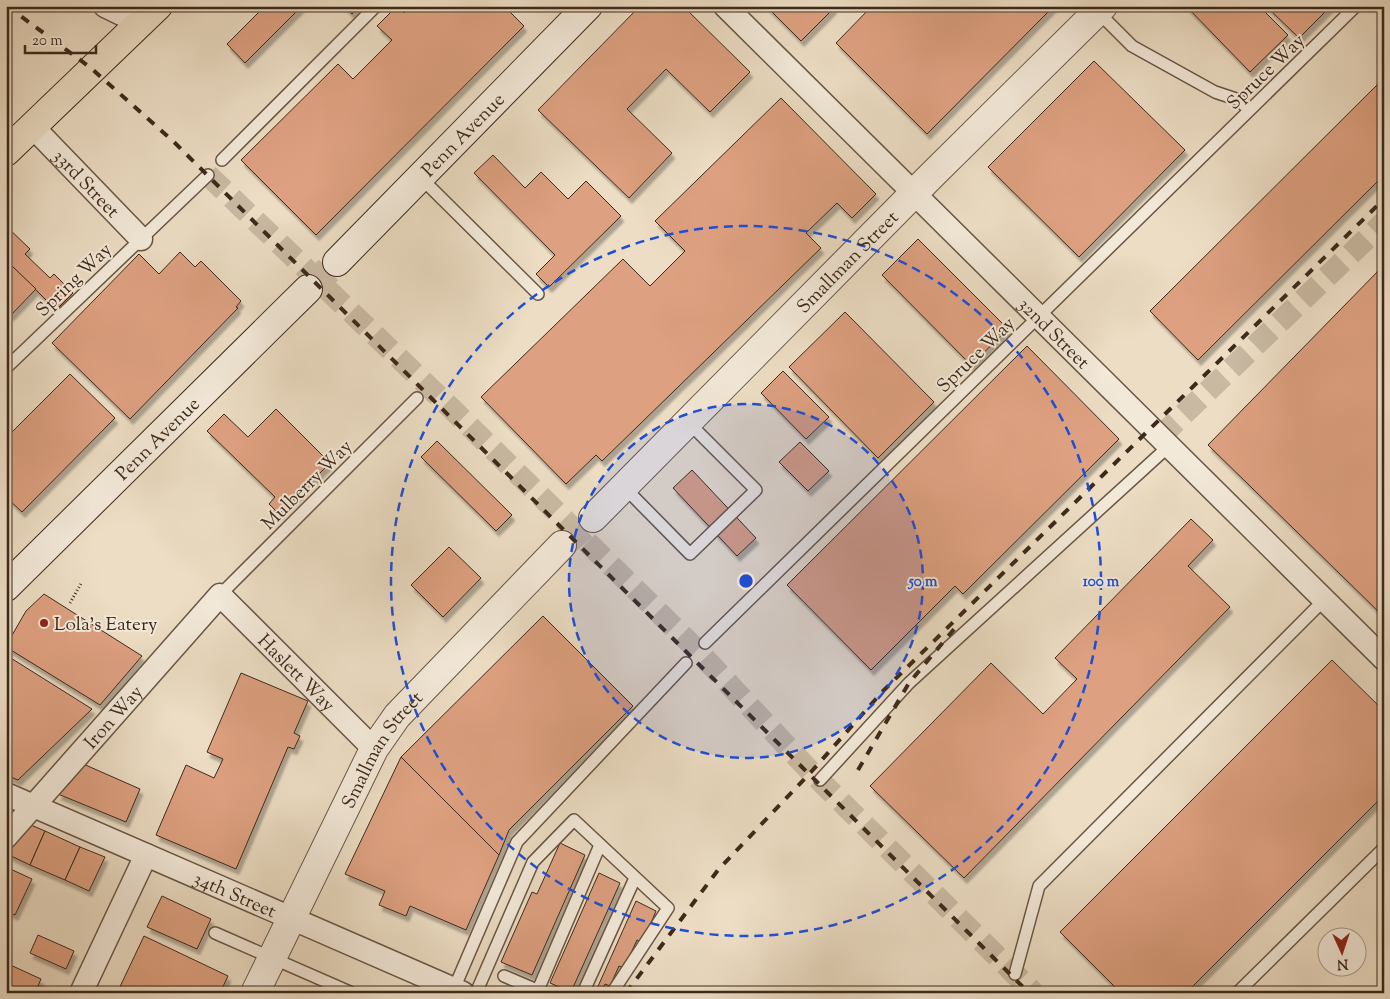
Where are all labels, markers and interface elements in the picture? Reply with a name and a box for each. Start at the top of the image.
scale bar [25,22,96,54]
street label: Spruce Way [1222,28,1312,117]
text: 20 m [32,31,63,52]
street label: Penn Avenue [416,88,512,184]
street label: 33rd Street [45,144,125,225]
street label: Smallman Street [791,205,906,321]
street label: Spring Way [31,237,119,324]
street label: 32nd Street [1011,293,1095,377]
street label: Spruce Way [932,311,1022,400]
street label: Penn Avenue [110,392,207,488]
street label: Mulberry Way [256,434,360,537]
centre of rings [737,572,755,590]
text: 50 m [908,572,938,593]
text: 100 m [1083,572,1120,593]
place label: Lola's Eatery [54,612,158,639]
marker: Lola's Eatery [38,617,50,629]
street label: Haslett Way [250,629,341,719]
street label: Iron Way [79,680,151,756]
street label: Smallman Street [336,686,430,814]
street label: 34th Street [189,866,280,926]
north arrow [1318,926,1368,976]
text: N [1336,953,1349,973]

